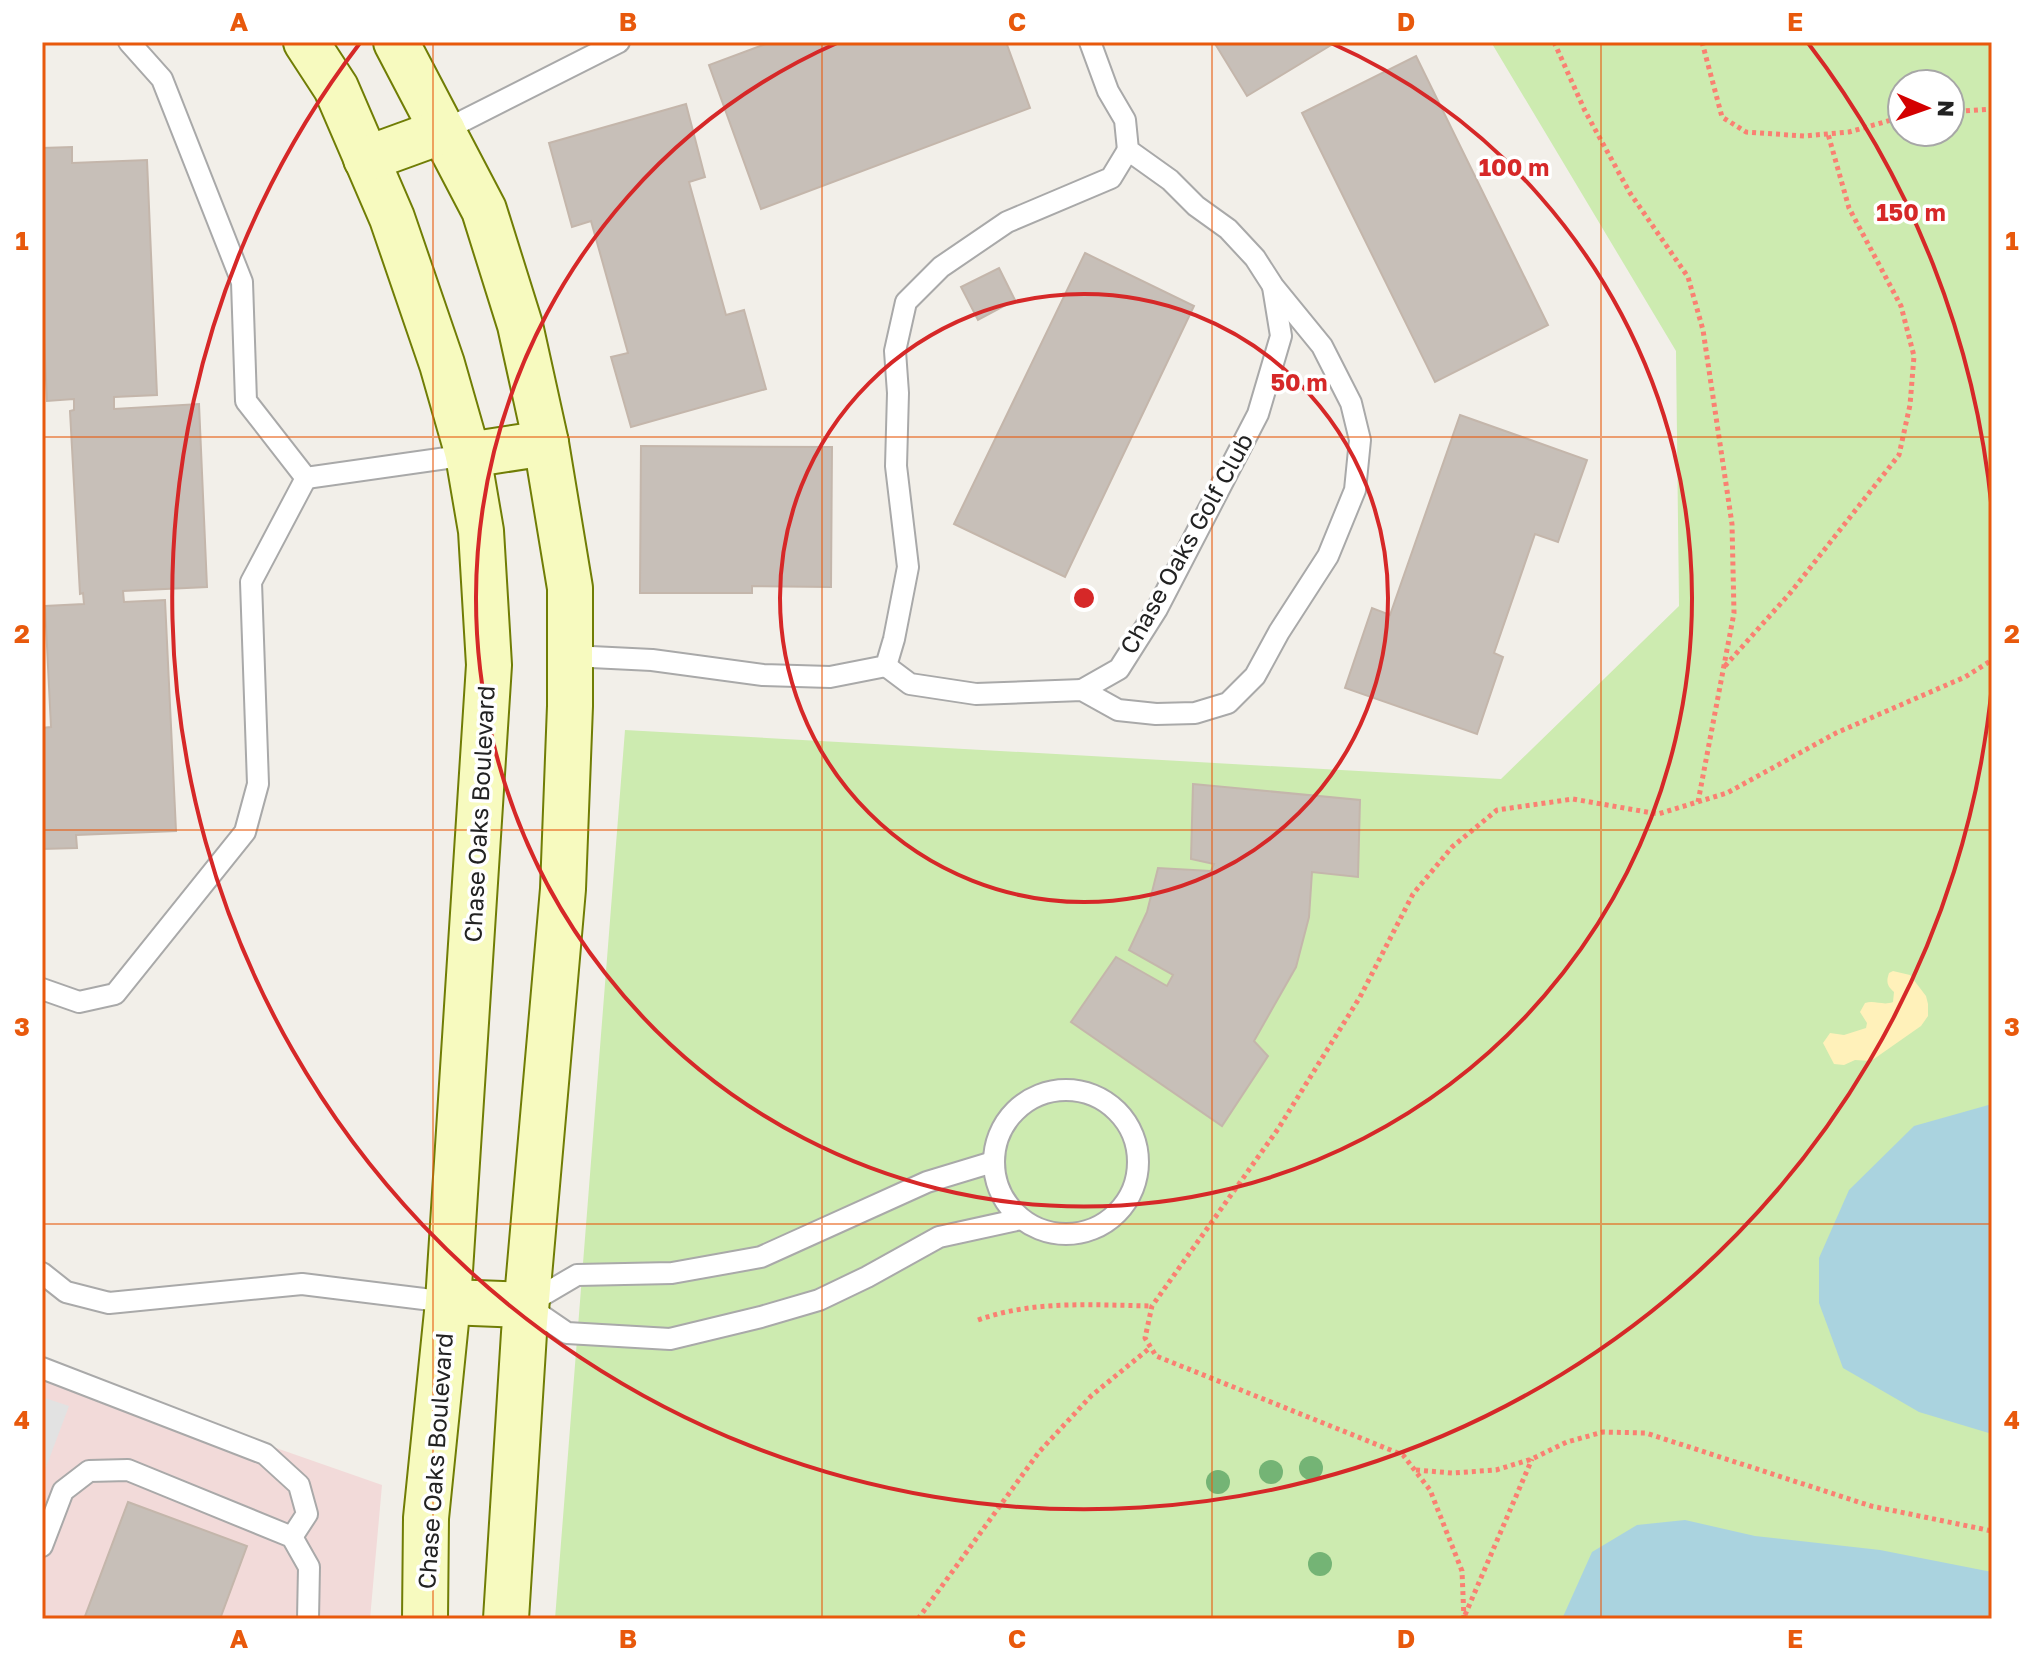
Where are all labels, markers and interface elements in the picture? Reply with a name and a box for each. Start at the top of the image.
text: A [230,6,249,37]
text: B [619,6,637,37]
text: C [1008,6,1026,37]
text: D [1397,6,1415,37]
text: E [1787,6,1803,37]
north arrow [1886,68,1966,148]
text: N [1933,100,1960,118]
text: 100 m [1479,152,1549,181]
text: 150 m [1876,197,1946,226]
text: 1 [15,225,29,256]
text: 1 [2005,225,2019,256]
text: 50 m [1270,367,1328,396]
street label: Chase Oaks Golf Club [1113,428,1258,659]
centre of rings [1070,584,1098,612]
text: 2 [14,618,30,649]
text: 2 [2004,618,2020,649]
street label: Chase Oaks Boulevard [457,685,500,943]
text: 3 [14,1011,30,1042]
text: 3 [2004,1011,2020,1042]
street label: Chase Oaks Boulevard [411,1332,458,1590]
text: 4 [14,1404,30,1435]
text: 4 [2004,1404,2020,1435]
text: A [230,1623,249,1654]
text: B [619,1623,637,1654]
text: C [1008,1623,1026,1654]
text: D [1397,1623,1415,1654]
text: E [1787,1623,1803,1654]

